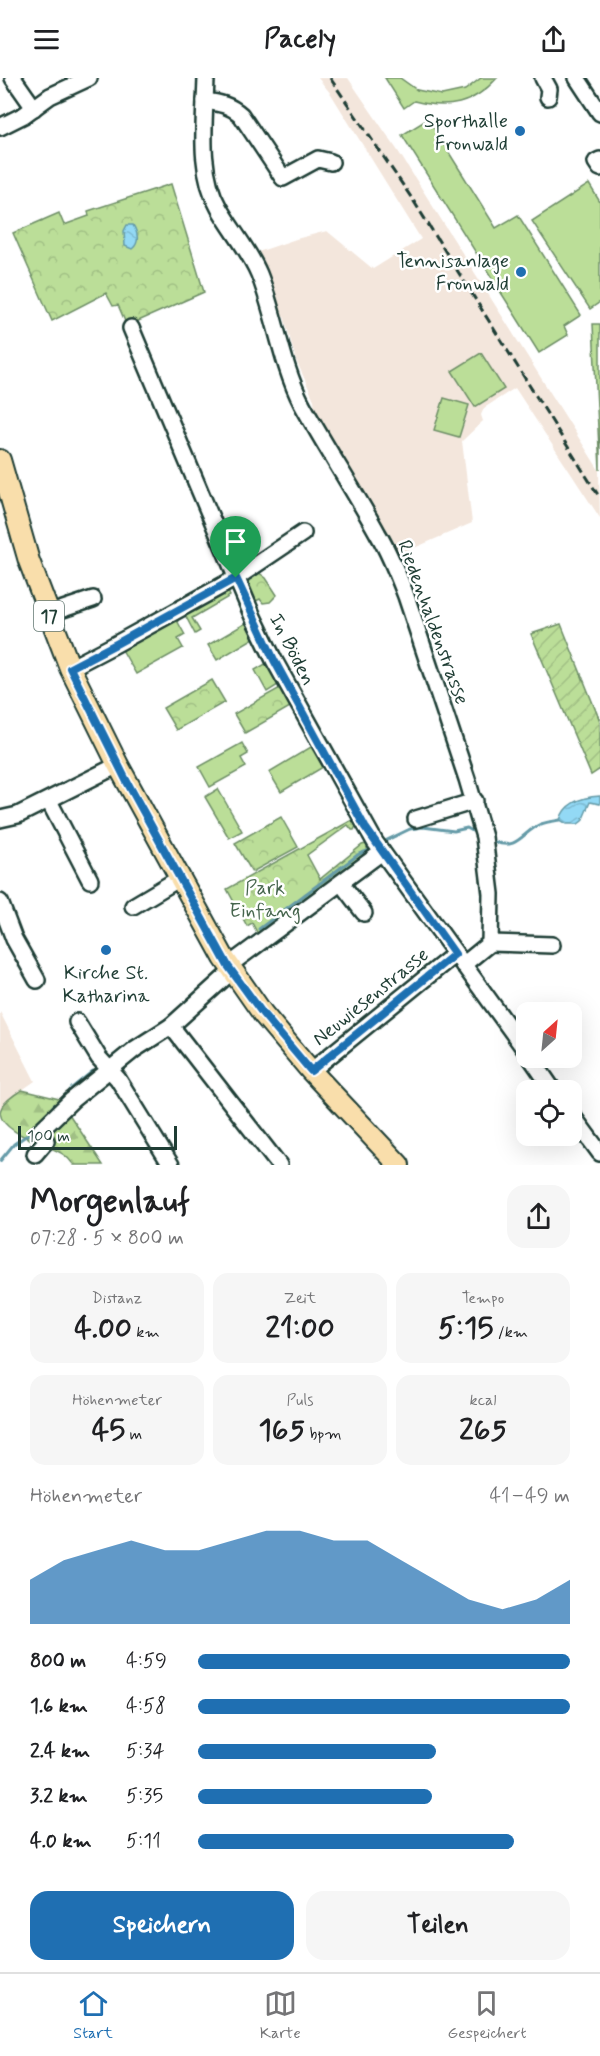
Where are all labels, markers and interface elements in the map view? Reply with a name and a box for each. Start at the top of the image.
text: Pacely [264,22,336,57]
icon: menu [30,23,63,56]
icon: share [537,23,570,56]
place label: Sporthalle Fronwald [424,108,508,158]
marker: Sporthalle Fronwald [513,124,527,138]
place label: Tennisanlage Fronwald [396,248,509,298]
marker: Tennisanlage Fronwald [514,265,528,279]
pin [210,516,261,578]
icon: arrive [219,525,252,558]
street label: Riedenhaldenstrasse [390,536,475,709]
road number: 17 [34,601,64,631]
street label: In Böden [262,609,321,690]
park label: Park Einfang [229,875,301,925]
street label: Neuwiesenstrasse [307,942,435,1052]
marker: Kirche St. Katharina [99,943,113,957]
place label: Kirche St. Katharina [63,960,150,1010]
north arrow [516,1002,582,1068]
map controls [516,1002,582,1146]
button: locate [516,1080,582,1146]
scale bar [18,1123,177,1150]
text: 100 m [27,1126,70,1147]
text: Morgenlauf [30,1180,190,1224]
button: share [507,1185,570,1248]
text: 07:28 · 5 × 800 m [30,1225,184,1252]
text: Distanz [92,1288,142,1309]
text: Zeit [284,1288,316,1309]
text: Tempo [462,1288,504,1309]
text: 4.00 [74,1309,132,1348]
text: 21:00 [265,1309,335,1348]
text: 5:15 [438,1309,493,1348]
text: km [132,1322,160,1343]
text: /km [493,1322,528,1343]
text: Höhenmeter [72,1390,162,1411]
text: Puls [287,1390,314,1411]
text: kcal [470,1390,496,1411]
text: 45 [92,1411,125,1450]
text: 165 [258,1411,305,1450]
text: 265 [459,1411,507,1450]
text: m [125,1424,142,1445]
text: bpm [305,1424,342,1445]
text: Höhenmeter [30,1483,142,1510]
text: 41–49 m [489,1483,570,1510]
text: 800 m [30,1648,86,1675]
text: 4:59 [126,1648,167,1675]
text: 1.6 km [30,1693,88,1720]
text: 4:58 [126,1693,166,1720]
text: 2.4 km [30,1738,90,1765]
text: 5:34 [126,1738,165,1765]
text: 3.2 km [30,1783,88,1810]
text: 5:35 [126,1783,163,1810]
text: 4.0 km [30,1828,92,1855]
text: 5:11 [126,1828,161,1855]
button: Speichern [30,1891,294,1960]
button: Teilen [306,1891,570,1960]
tab: Start [73,1987,113,2044]
tab: Karte [260,1987,301,2044]
tab: Gespeichert [447,1987,527,2044]

